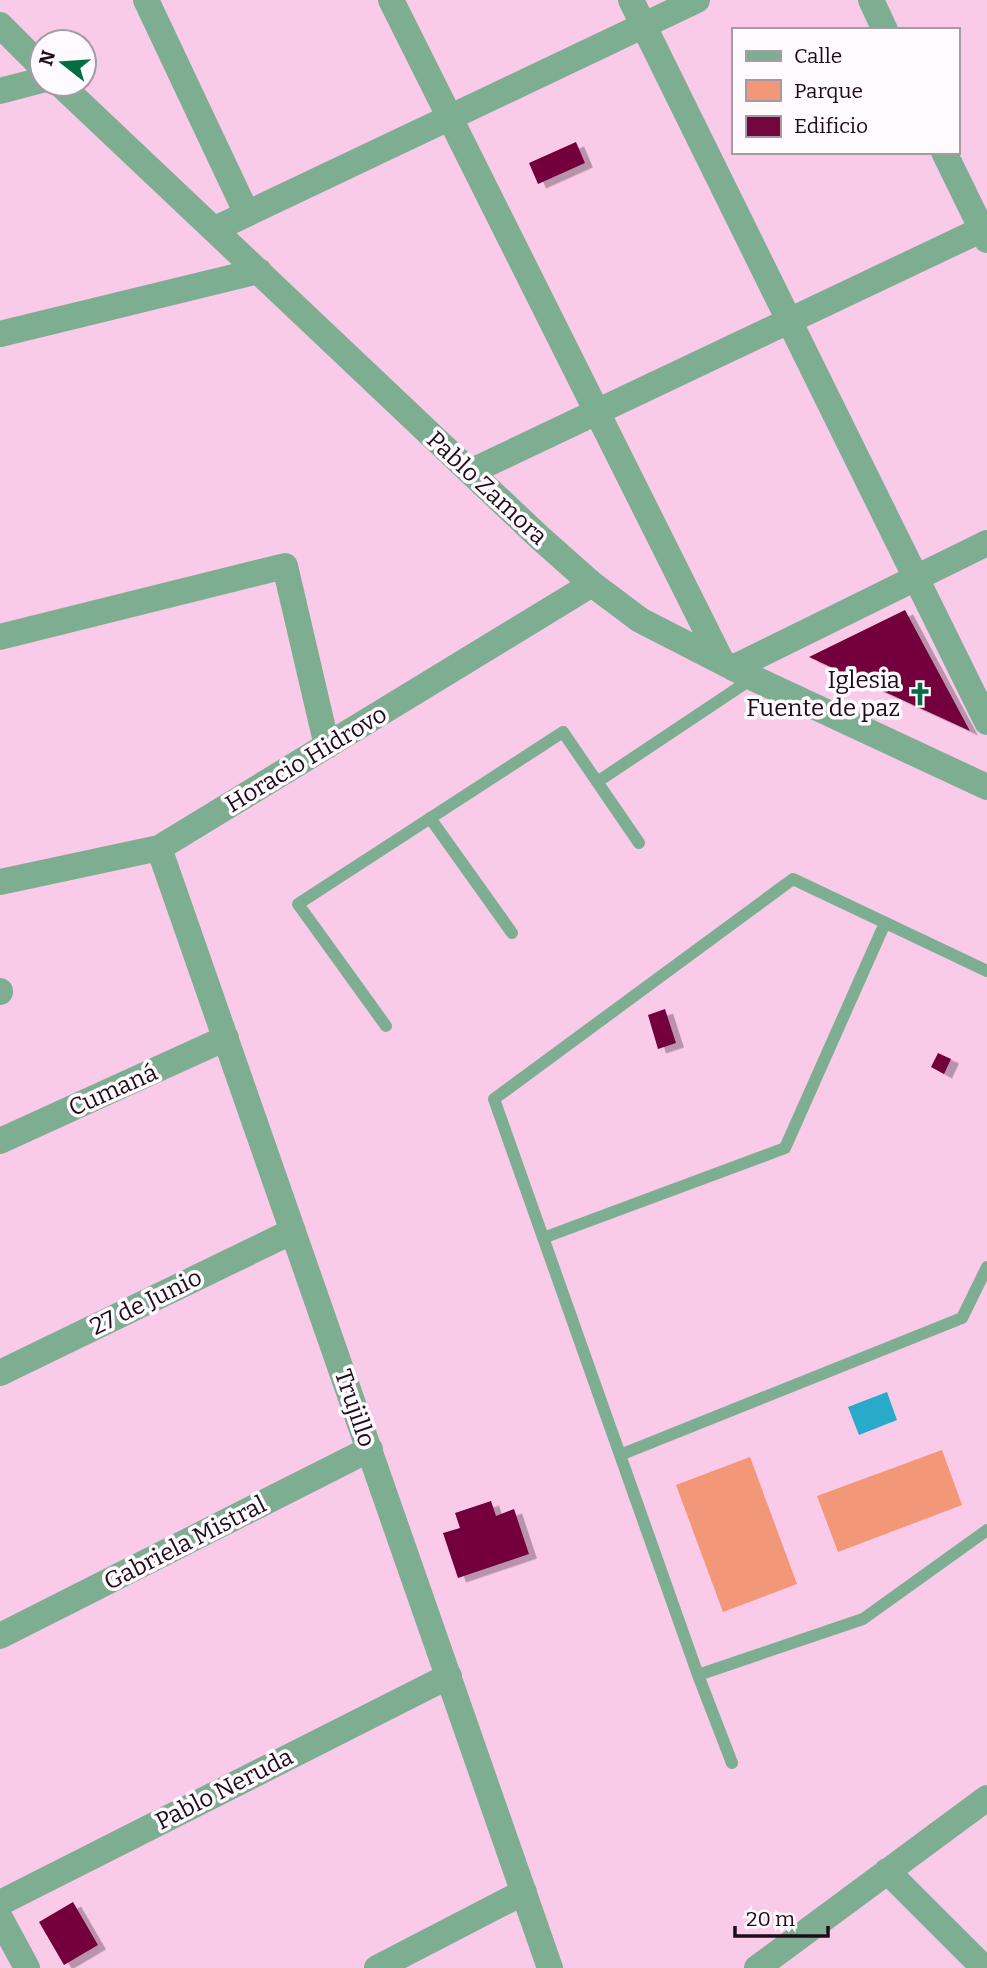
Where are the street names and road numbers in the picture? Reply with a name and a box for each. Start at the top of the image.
street label: Pablo Zamora [421,425,553,551]
street label: Horacio Hidrovo [220,700,392,818]
street label: Cumaná [64,1058,162,1122]
street label: 27 de Junio [86,1263,206,1341]
street label: Trujillo [329,1366,381,1450]
street label: Gabriela Mistral [99,1490,271,1596]
street label: Pablo Neruda [151,1742,297,1836]

